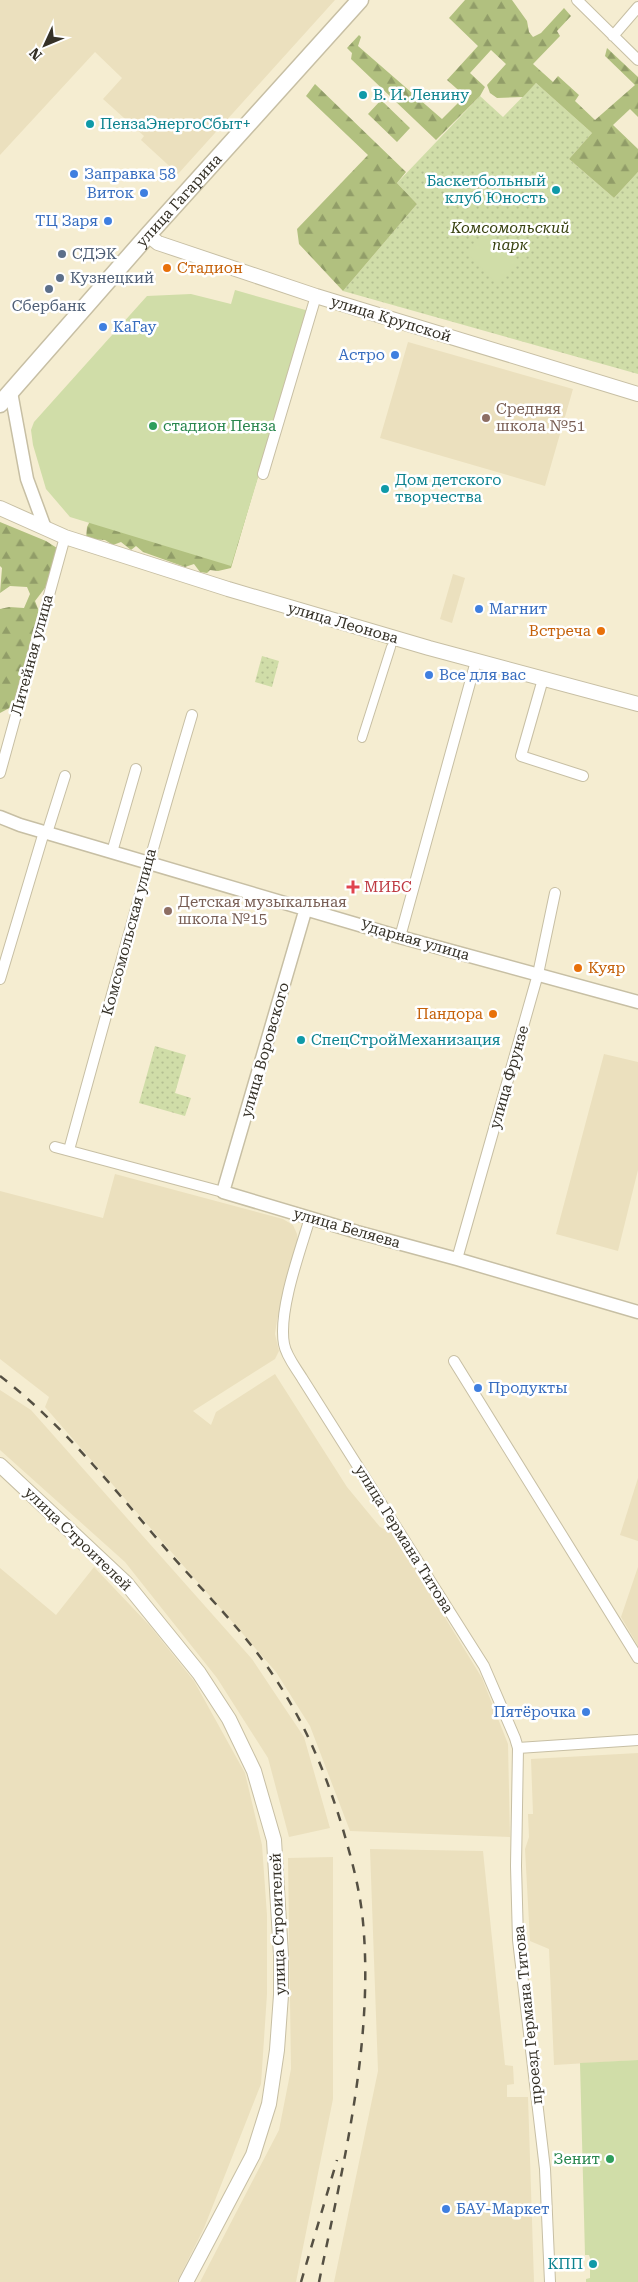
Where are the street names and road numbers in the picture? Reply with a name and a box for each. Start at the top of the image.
street label: улица Гагарина [133,150,226,251]
street label: улица Крупской [329,292,453,346]
street label: Литейная улица [7,593,57,717]
street label: улица Леонова [286,599,400,647]
street label: Комсомольская улица [98,847,160,1017]
street label: Ударная улица [358,916,472,964]
street label: улица Воровского [237,980,293,1120]
street label: улица Фрунзе [486,1023,532,1131]
street label: улица Беляева [291,1204,403,1252]
street label: улица Германа Титова [351,1461,457,1617]
street label: улица Строителей [21,1483,135,1595]
street label: улица Строителей [267,1853,289,1995]
street label: проезд Германа Титова [510,1925,546,2105]

